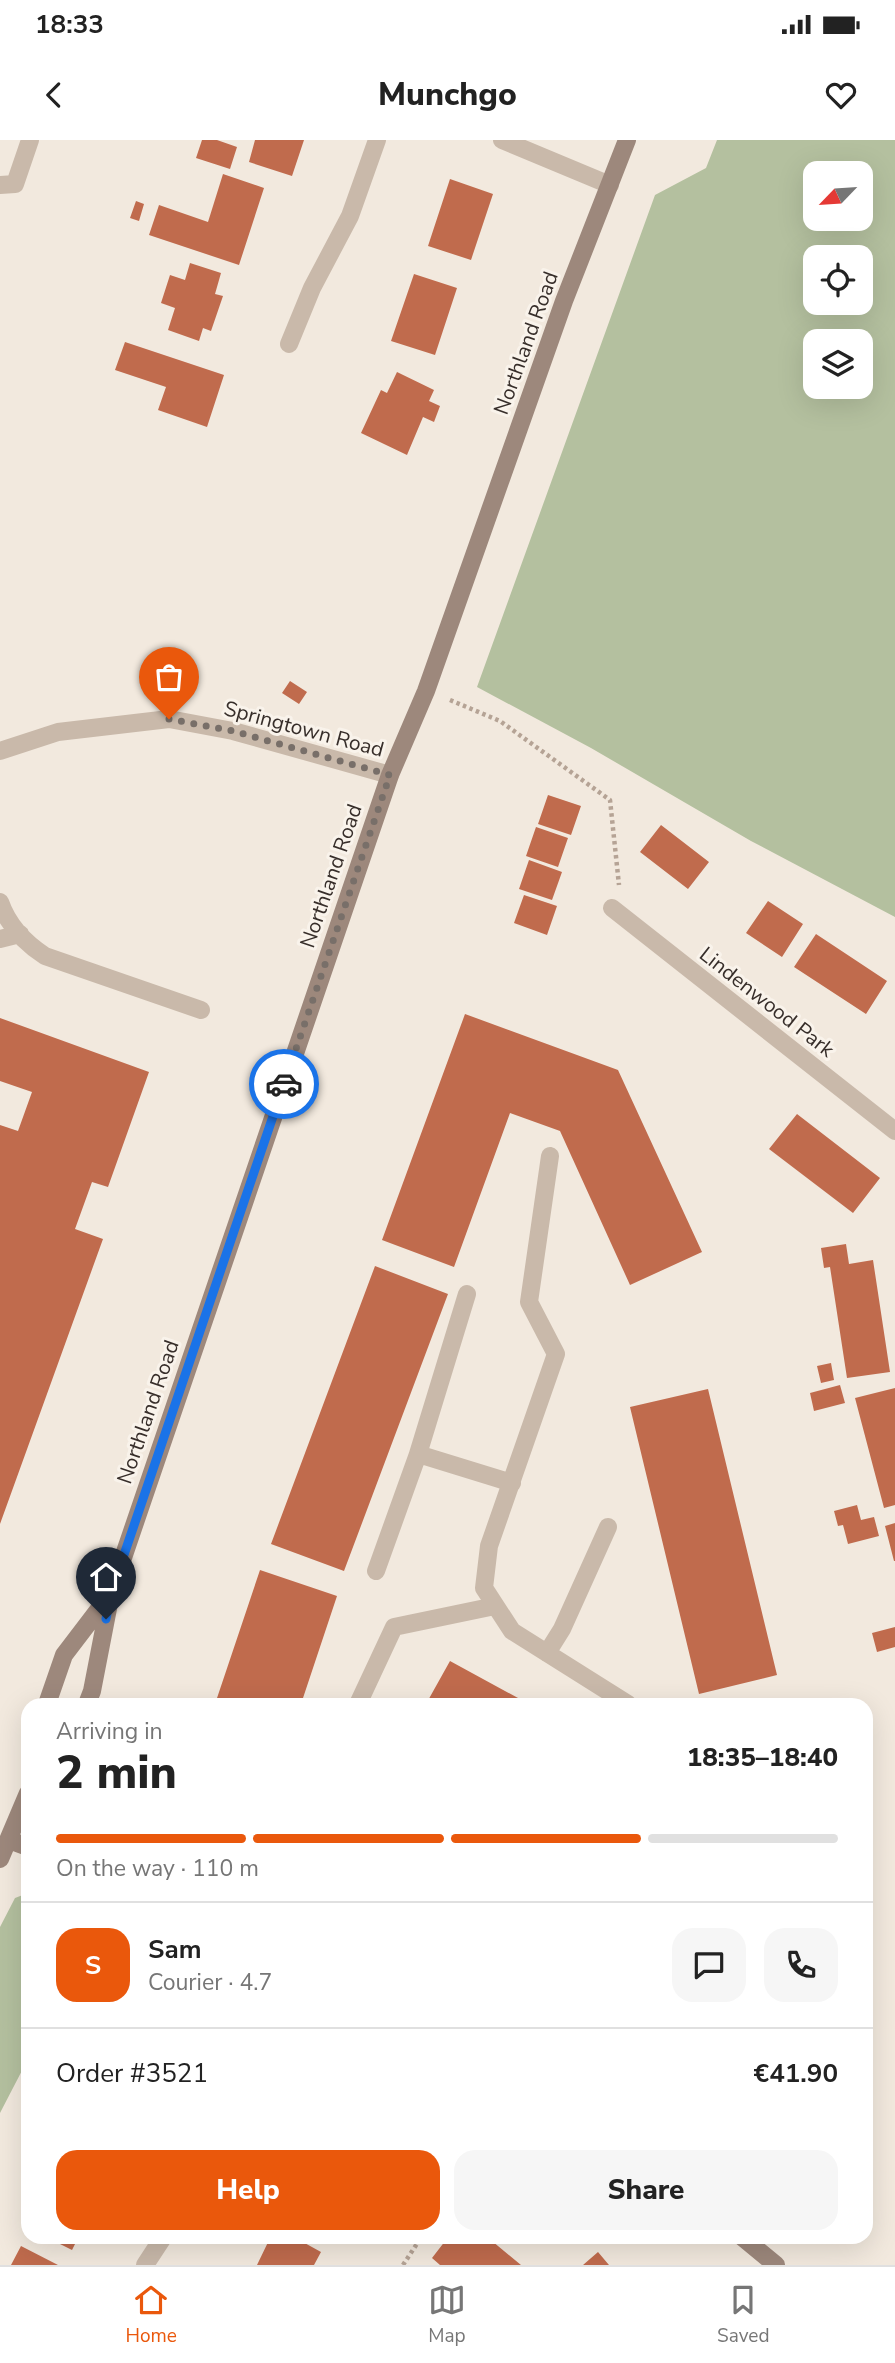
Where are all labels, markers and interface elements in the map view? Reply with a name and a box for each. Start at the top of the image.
text: 18:33 [35,7,104,42]
text: Munchgo [378,73,517,116]
icon: back [35,76,73,114]
icon: heart [822,76,860,114]
north arrow [803,161,873,231]
map controls [803,161,873,399]
button: locate [803,245,873,315]
street label: Northland Road [487,268,565,418]
button: layers [803,329,873,399]
pin [139,647,199,719]
icon: bag [150,658,188,696]
street label: Springtown Road [221,694,387,764]
street label: Northland Road [293,800,369,952]
street label: Lindenwood Park [694,941,841,1064]
courier [249,1049,319,1119]
icon: car [265,1065,303,1103]
street label: Northland Road [110,1336,186,1488]
pin [76,1547,136,1619]
icon: home [87,1558,125,1596]
text: Arriving in [56,1716,163,1747]
text: 18:35–18:40 [687,1740,838,1775]
text: 2 min [56,1741,177,1804]
text: On the way · 110 m [56,1853,259,1884]
button: chat [672,1928,746,2002]
button: phone [764,1928,838,2002]
text: Sam [148,1932,201,1967]
text: S [85,1948,101,1983]
text: Courier · 4.7 [148,1967,272,1998]
text: Order #3521 [56,2056,208,2091]
text: €41.90 [754,2056,838,2091]
button: Help [56,2150,440,2230]
button: Share [454,2150,838,2230]
tab: Home [126,2281,177,2349]
tab: Map [428,2281,466,2349]
tab: Saved [717,2281,769,2349]

